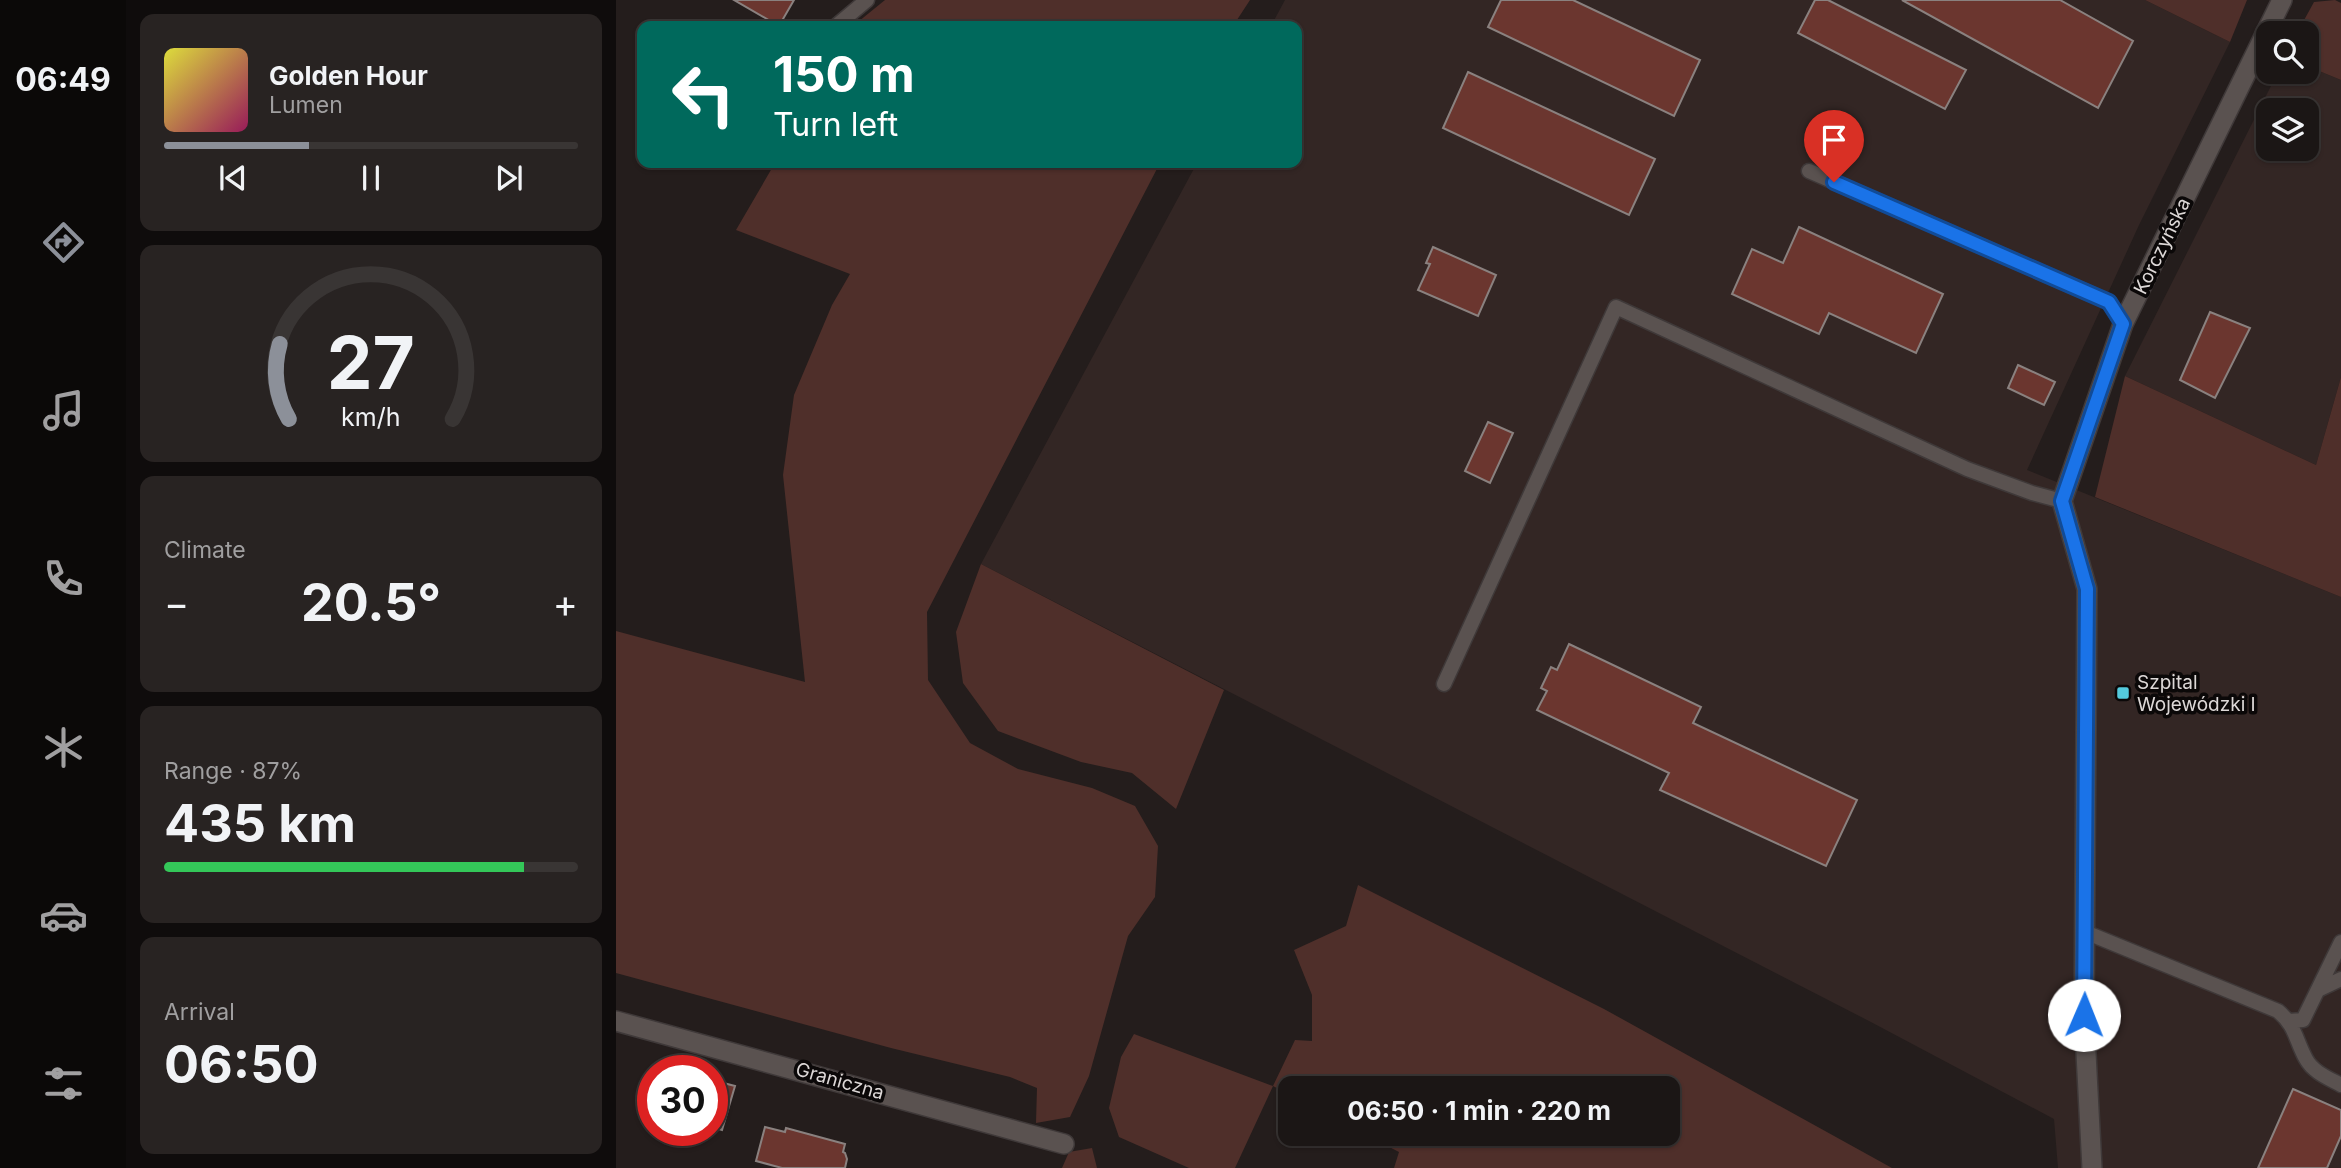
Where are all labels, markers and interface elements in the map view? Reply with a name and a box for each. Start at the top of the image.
map controls [2256,21,2319,161]
button: search [2256,21,2319,84]
text: 150 m [773,45,915,104]
icon: left [658,49,749,140]
text: 06:49 [15,60,111,99]
text: Golden Hour [269,60,428,91]
text: Lumen [269,91,343,119]
button: layers [2256,98,2319,161]
text: Turn left [773,105,898,144]
pin [1804,110,1864,182]
icon: arrive [1815,121,1853,159]
icon: previous [214,159,252,197]
icon: pause [352,159,390,197]
icon: next [490,159,528,197]
street label: Korczyńska [2129,194,2195,298]
icon: directions [39,218,88,267]
text: 27 [327,319,415,408]
icon: music [39,386,88,435]
text: km/h [341,402,401,432]
text: Climate [164,536,246,564]
icon: phone [39,554,88,603]
text: 20.5° [301,571,441,634]
text: − [164,580,189,626]
text: + [553,580,578,626]
place label: Szpital Wojewódzki I [2137,671,2256,716]
marker: Szpital Wojewódzki I [2115,685,2131,701]
icon: climate [39,723,88,772]
text: Range · 87% [164,757,302,785]
text: 435 km [164,792,356,855]
icon: car [39,891,88,940]
position arrow [2047,978,2121,1052]
text: Arrival [164,998,235,1026]
text: 06:50 [164,1033,319,1096]
speed limit sign: 30 [637,1055,728,1146]
street label: Graniczna [793,1057,887,1105]
icon: filters [39,1059,88,1108]
text: 06:50 · 1 min · 220 m [1347,1095,1611,1126]

